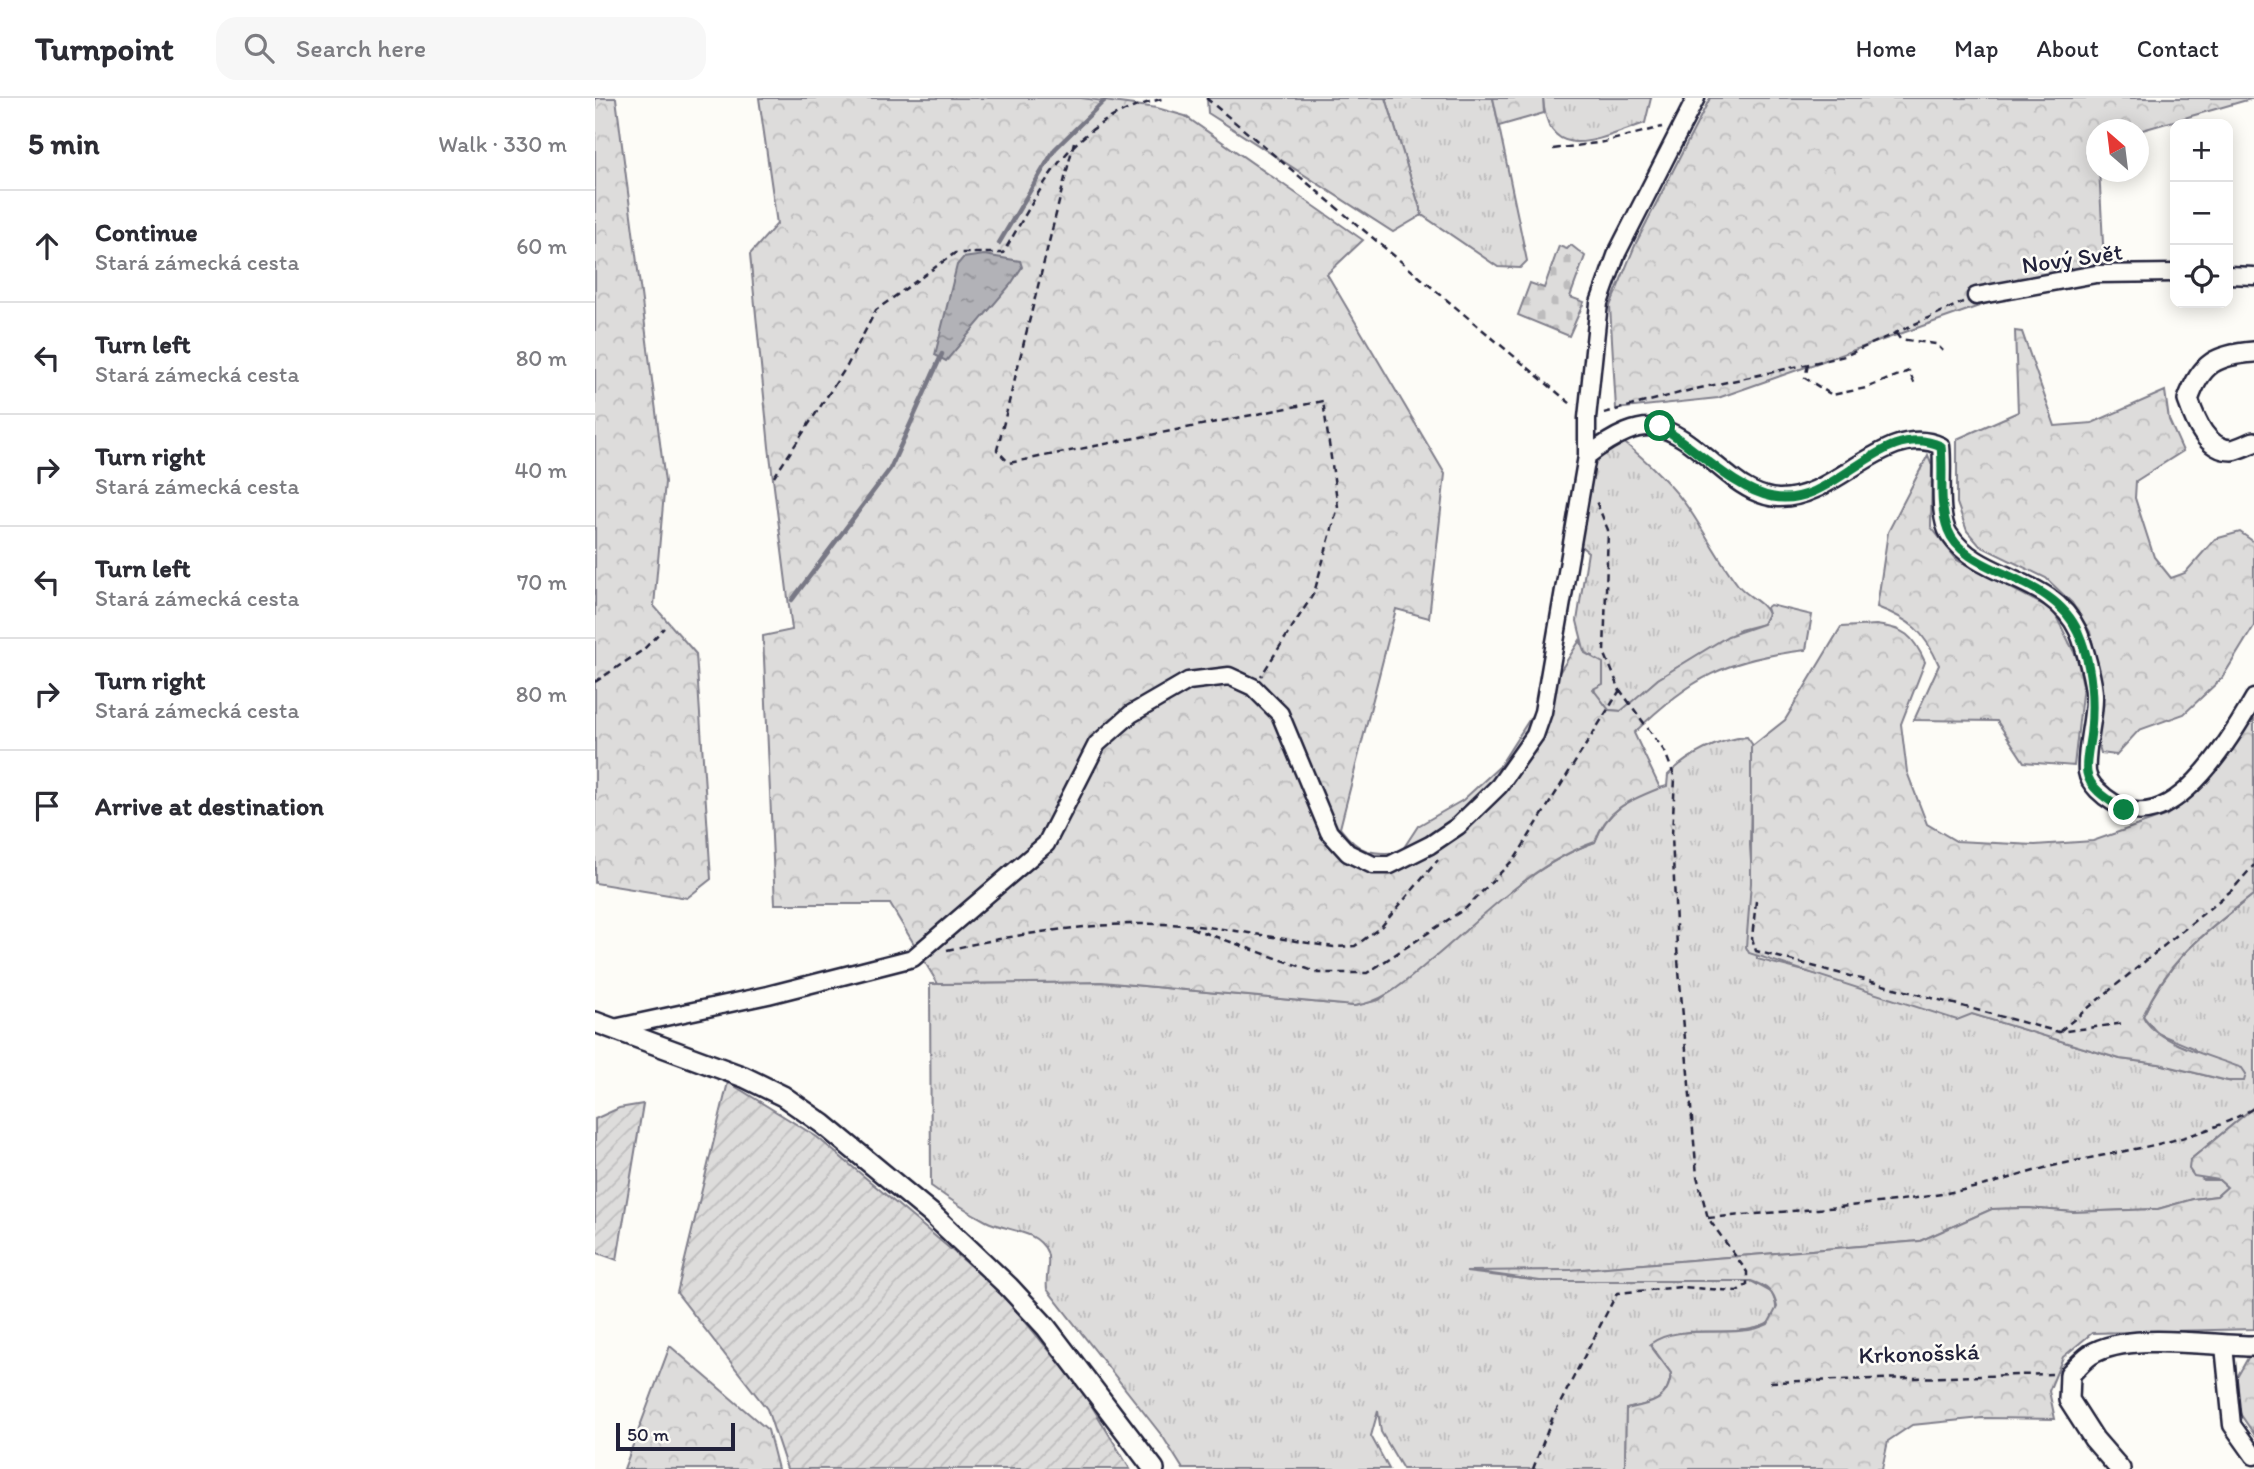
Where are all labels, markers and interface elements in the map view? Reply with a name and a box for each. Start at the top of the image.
search box [216,17,706,80]
text: Turnpoint [35,29,174,68]
icon: search [240,29,278,67]
text: Search here [296,32,426,64]
text: Home [1856,34,1916,63]
text: Map [1954,34,1998,63]
text: About [2036,34,2099,63]
text: Contact [2137,34,2219,63]
north arrow [2086,119,2149,182]
map controls [2170,119,2233,308]
button: + [2170,119,2233,182]
text: 5 min [28,125,99,162]
text: Walk · 330 m [438,130,567,158]
button: − [2170,182,2233,245]
text: Continue [95,216,198,248]
icon: ahead [28,227,66,265]
text: 60 m [516,232,567,260]
street label: Nový Svět [2020,237,2124,279]
button: locate [2170,245,2233,308]
text: Stará zámecká cesta [95,248,299,276]
text: Turn left [95,328,191,360]
icon: left [28,339,66,377]
text: 80 m [516,344,567,372]
text: Stará zámecká cesta [95,360,299,388]
route start [1644,410,1675,441]
text: Turn right [95,440,206,472]
icon: right [28,451,66,489]
text: 40 m [514,456,567,484]
text: Stará zámecká cesta [95,472,299,500]
text: Turn left [95,552,191,584]
icon: left [28,563,66,601]
text: 70 m [517,568,567,596]
text: Stará zámecká cesta [95,584,299,612]
text: Turn right [95,664,206,696]
icon: right [28,675,66,713]
text: 80 m [516,680,567,708]
text: Stará zámecká cesta [95,696,299,724]
icon: arrive [28,787,66,825]
text: Arrive at destination [95,790,324,822]
route end [2108,794,2139,825]
street label: Krkonošská [1858,1336,1980,1370]
scale bar [616,1420,735,1452]
text: 50 m [627,1423,669,1446]

